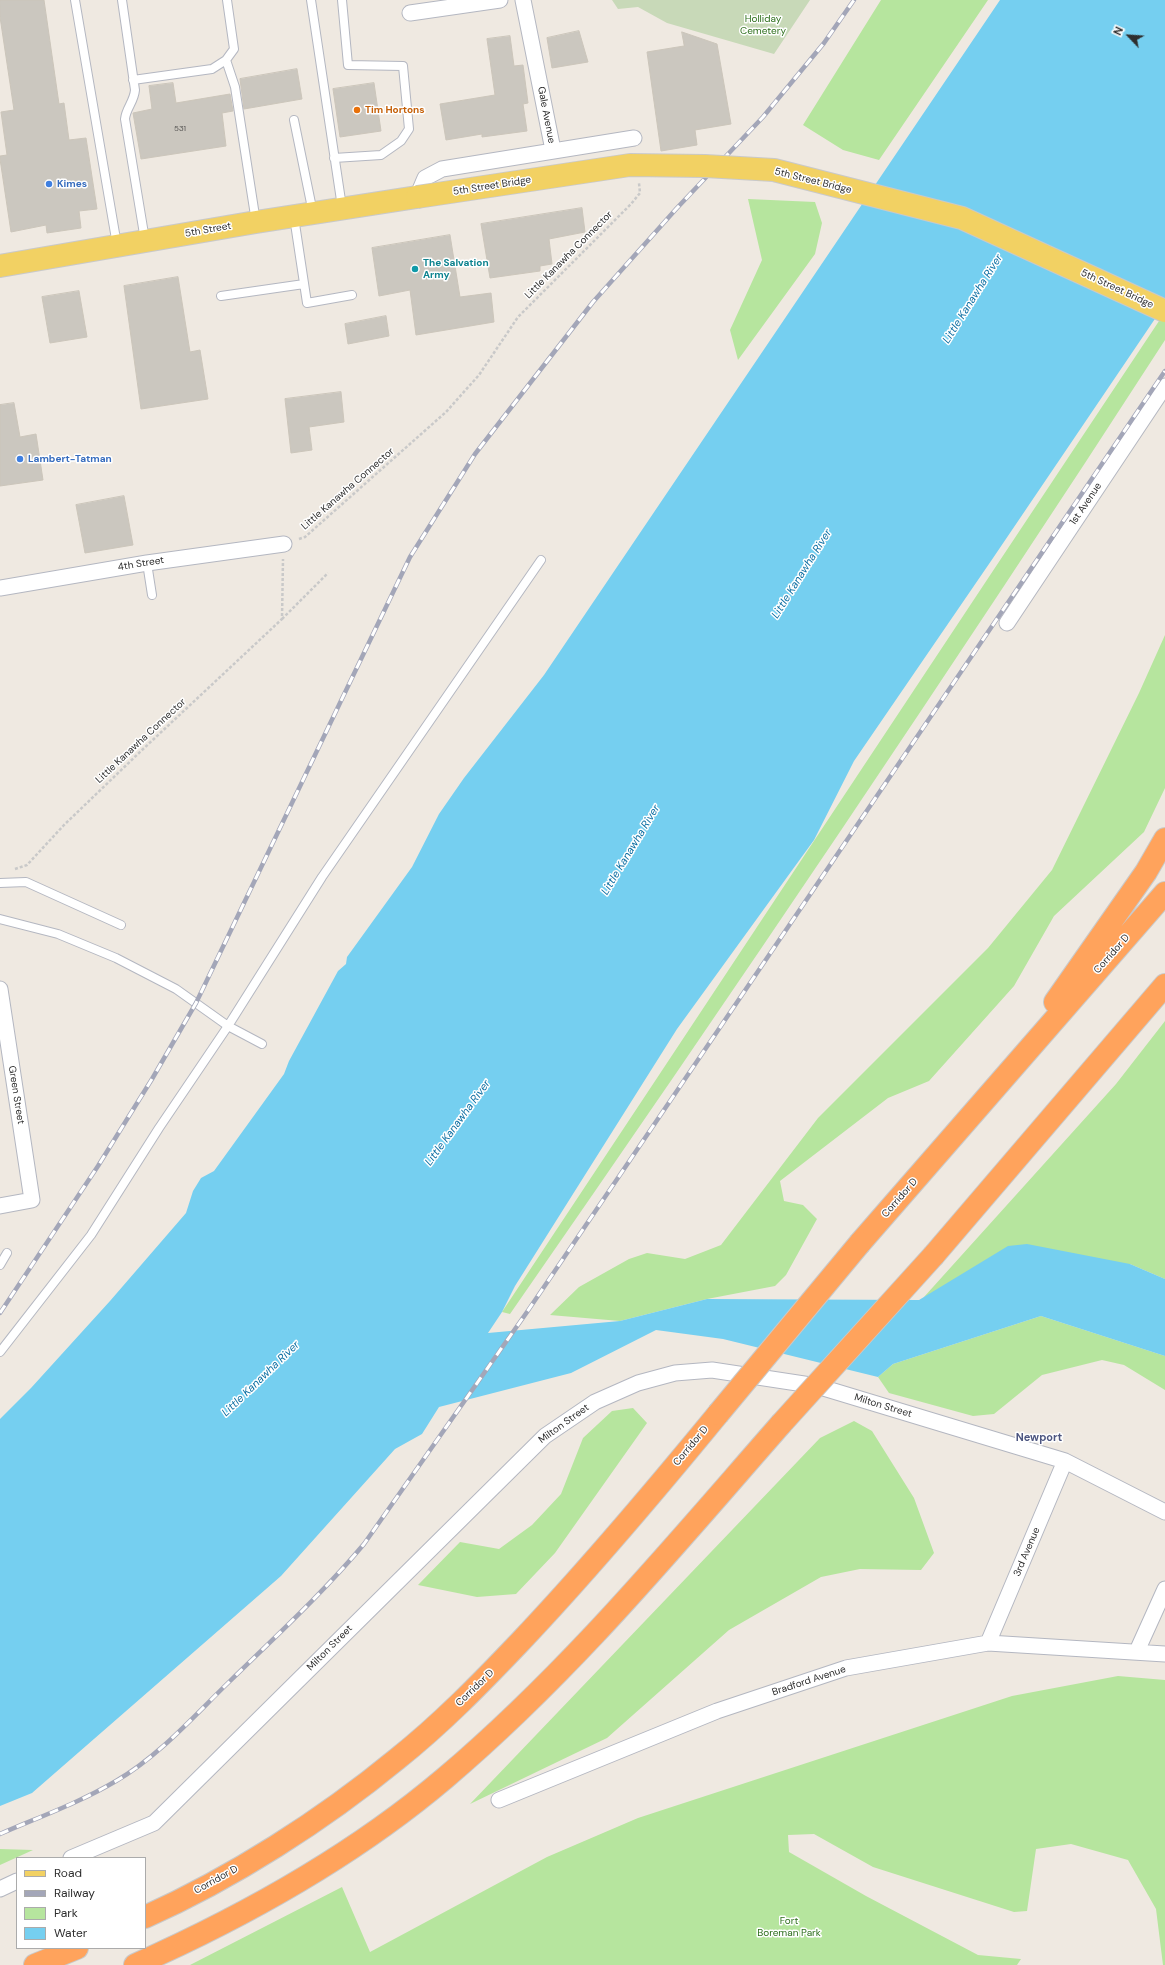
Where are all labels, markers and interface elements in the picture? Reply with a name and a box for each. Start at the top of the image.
park label: Holliday Cemetery [740,13,786,36]
north arrow [1109,16,1149,56]
text: N [1110,24,1126,38]
street label: Gale Avenue [535,86,557,144]
place label: Tim Hortons [365,104,425,116]
marker: Tim Hortons [352,105,362,115]
house number: 531 [174,124,186,134]
street label: 5th Street Bridge [773,166,853,196]
street label: 5th Street Bridge [452,174,532,198]
place label: Kimes [57,178,87,190]
marker: Kimes [44,179,54,189]
street label: Little Kanawha Connector [523,209,615,301]
street label: 5th Street [184,220,232,240]
water label: Little Kanawha River [940,252,1006,346]
place label: The Salvation Army [423,257,489,280]
marker: The Salvation Army [410,264,420,274]
street label: 5th Street Bridge [1079,267,1155,311]
street label: Little Kanawha Connector [299,445,397,533]
place label: Lambert-Tatman [28,453,112,465]
marker: Lambert-Tatman [15,454,25,464]
street label: 1st Avenue [1067,481,1105,527]
water label: Little Kanawha River [769,527,835,621]
street label: 4th Street [117,554,165,574]
street label: Little Kanawha Connector [93,696,189,786]
water label: Little Kanawha River [599,803,663,897]
street label: Corridor D [1092,932,1132,976]
street label: Green Street [5,1065,27,1125]
water label: Little Kanawha River [422,1078,494,1168]
street label: Corridor D [880,1176,920,1220]
water label: Little Kanawha River [219,1339,303,1419]
street label: Milton Street [853,1392,913,1420]
street label: Milton Street [536,1402,592,1446]
street label: Corridor D [671,1424,711,1468]
district label: Newport [1016,1431,1062,1445]
street label: 3rd Avenue [1011,1526,1043,1578]
street label: Milton Street [305,1623,355,1673]
street label: Bradford Avenue [771,1663,847,1699]
street label: Corridor D [453,1667,497,1709]
legend [16,1857,146,1949]
street label: Corridor D [192,1863,240,1897]
text: Road [54,1865,82,1881]
text: Railway [54,1885,95,1901]
text: Park [54,1905,78,1921]
park label: Fort Boreman Park [757,1915,821,1938]
text: Water [54,1925,87,1941]

